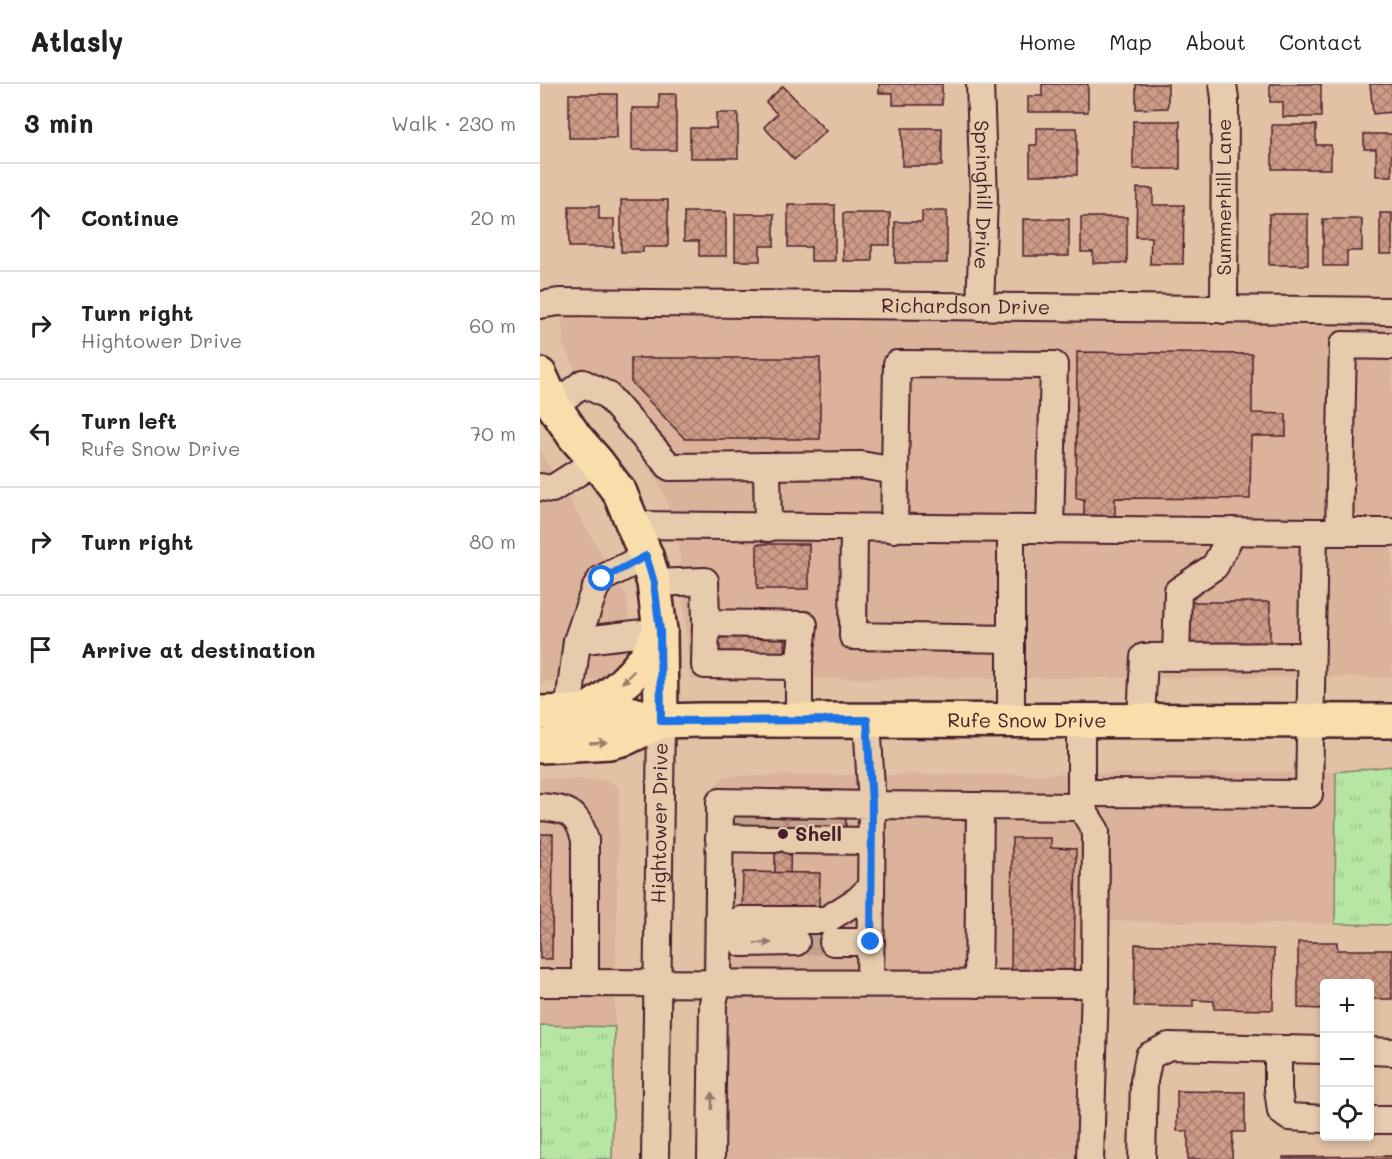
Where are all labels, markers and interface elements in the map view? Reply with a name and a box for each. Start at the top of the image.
text: Atlasly [30,23,124,59]
text: Home [1019,28,1076,55]
text: Map [1109,28,1152,55]
text: About [1185,28,1246,55]
text: Contact [1279,28,1362,55]
text: 3 min [24,106,93,140]
text: Walk · 230 m [391,110,516,136]
street label: Summerhill Lane [1210,119,1236,275]
street label: Springhill Drive [969,120,998,270]
icon: ahead [24,201,57,234]
text: Continue [81,203,179,232]
text: 20 m [470,204,516,230]
street label: Richardson Drive [881,291,1050,319]
text: Turn right [81,298,193,327]
icon: right [24,309,57,342]
text: 60 m [469,312,516,338]
text: Hightower Drive [81,327,242,353]
text: Turn left [81,406,177,435]
icon: left [24,417,57,450]
text: 70 m [470,420,516,446]
text: Rufe Snow Drive [81,435,240,461]
icon: right [24,525,57,558]
text: Turn right [81,527,193,556]
text: 80 m [469,528,516,554]
route start [588,565,614,591]
icon: arrive [24,633,57,666]
text: Arrive at destination [81,635,316,664]
one-way arrow [621,669,635,684]
street label: Rufe Snow Drive [947,706,1107,733]
one-way arrow [589,738,608,747]
street label: Hightower Drive [644,742,673,904]
place label: Shell [795,820,842,846]
marker: Shell [776,827,790,841]
route end [857,928,883,954]
one-way arrow [753,938,772,947]
map controls [1320,979,1374,1141]
button: + [1320,979,1374,1033]
button: − [1320,1033,1374,1087]
button: locate [1320,1087,1374,1141]
one-way arrow [707,1091,717,1110]

